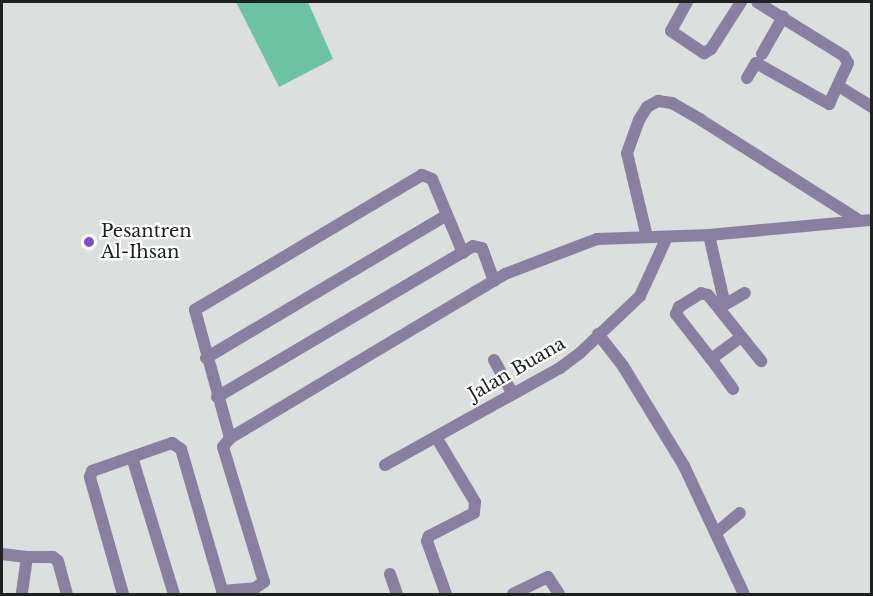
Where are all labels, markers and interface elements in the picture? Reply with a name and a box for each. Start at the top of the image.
place label: Pesantren Al-Ihsan [101,221,192,264]
marker: Pesantren Al-Ihsan [82,235,96,249]
street label: Jalan Buana [465,333,569,405]

